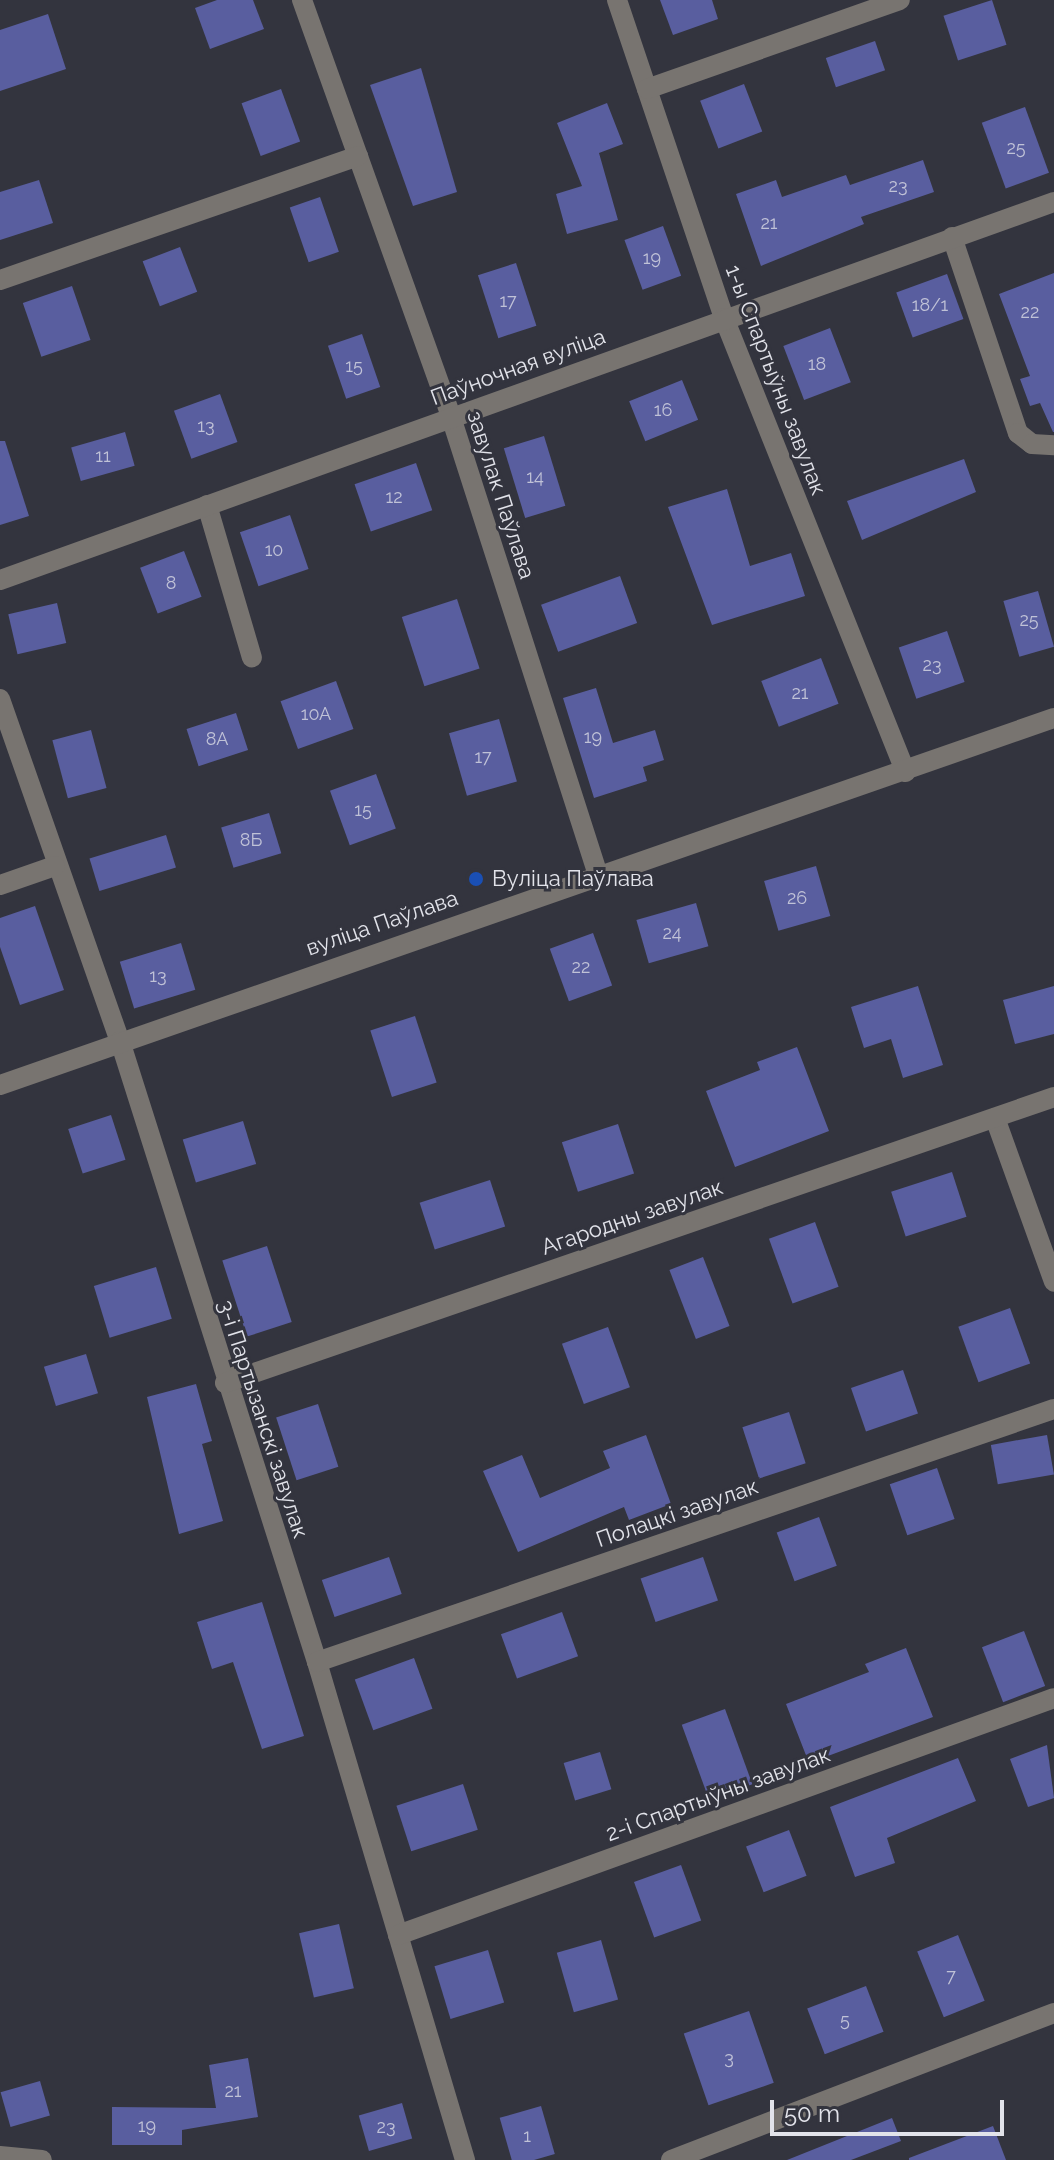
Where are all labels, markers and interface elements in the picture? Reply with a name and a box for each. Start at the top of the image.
house number: 25 [1006,137,1026,159]
house number: 23 [889,175,907,197]
house number: 21 [760,212,778,234]
house number: 19 [643,247,661,269]
street label: 1-ы Спартыўны завулак [720,261,832,499]
house number: 17 [499,290,517,312]
house number: 18/1 [912,294,948,316]
house number: 22 [1021,301,1039,323]
street label: Паўночная вуліца [427,323,609,411]
house number: 18 [808,353,826,375]
house number: 15 [345,355,363,377]
house number: 16 [654,399,672,421]
street label: завулак Паўлава [461,408,541,582]
house number: 13 [197,415,215,437]
house number: 11 [95,445,111,467]
house number: 14 [526,466,544,488]
house number: 12 [385,486,403,508]
house number: 10 [265,539,283,561]
house number: 8 [166,572,176,594]
house number: 25 [1019,609,1039,631]
house number: 23 [923,654,941,676]
house number: 21 [791,682,809,704]
house number: 10А [301,703,331,725]
house number: 19 [584,726,602,748]
house number: 8А [206,728,228,750]
house number: 17 [474,746,492,768]
house number: 15 [354,799,372,821]
house number: 8Б [240,829,262,851]
place label: Вуліца Паўлава [492,866,654,892]
marker: Вуліца Паўлава [467,870,485,888]
street label: вуліца Паўлава [303,885,461,961]
house number: 26 [787,887,807,909]
house number: 24 [662,922,682,944]
house number: 22 [572,956,590,978]
house number: 13 [149,965,167,987]
street label: Агародны завулак [538,1174,726,1260]
street label: 3-і Партызанскі завулак [212,1297,314,1541]
street label: Полацкі завулак [593,1473,761,1553]
street label: 2-і Спартыўны завулак [602,1741,834,1847]
house number: 7 [946,1965,956,1987]
house number: 5 [840,2009,850,2031]
house number: 3 [724,2047,734,2069]
house number: 21 [224,2080,242,2102]
scale bar [774,2084,1008,2134]
text: 50 m [784,2099,840,2128]
house number: 19 [138,2115,156,2137]
house number: 23 [377,2116,395,2138]
house number: 1 [523,2125,531,2147]

